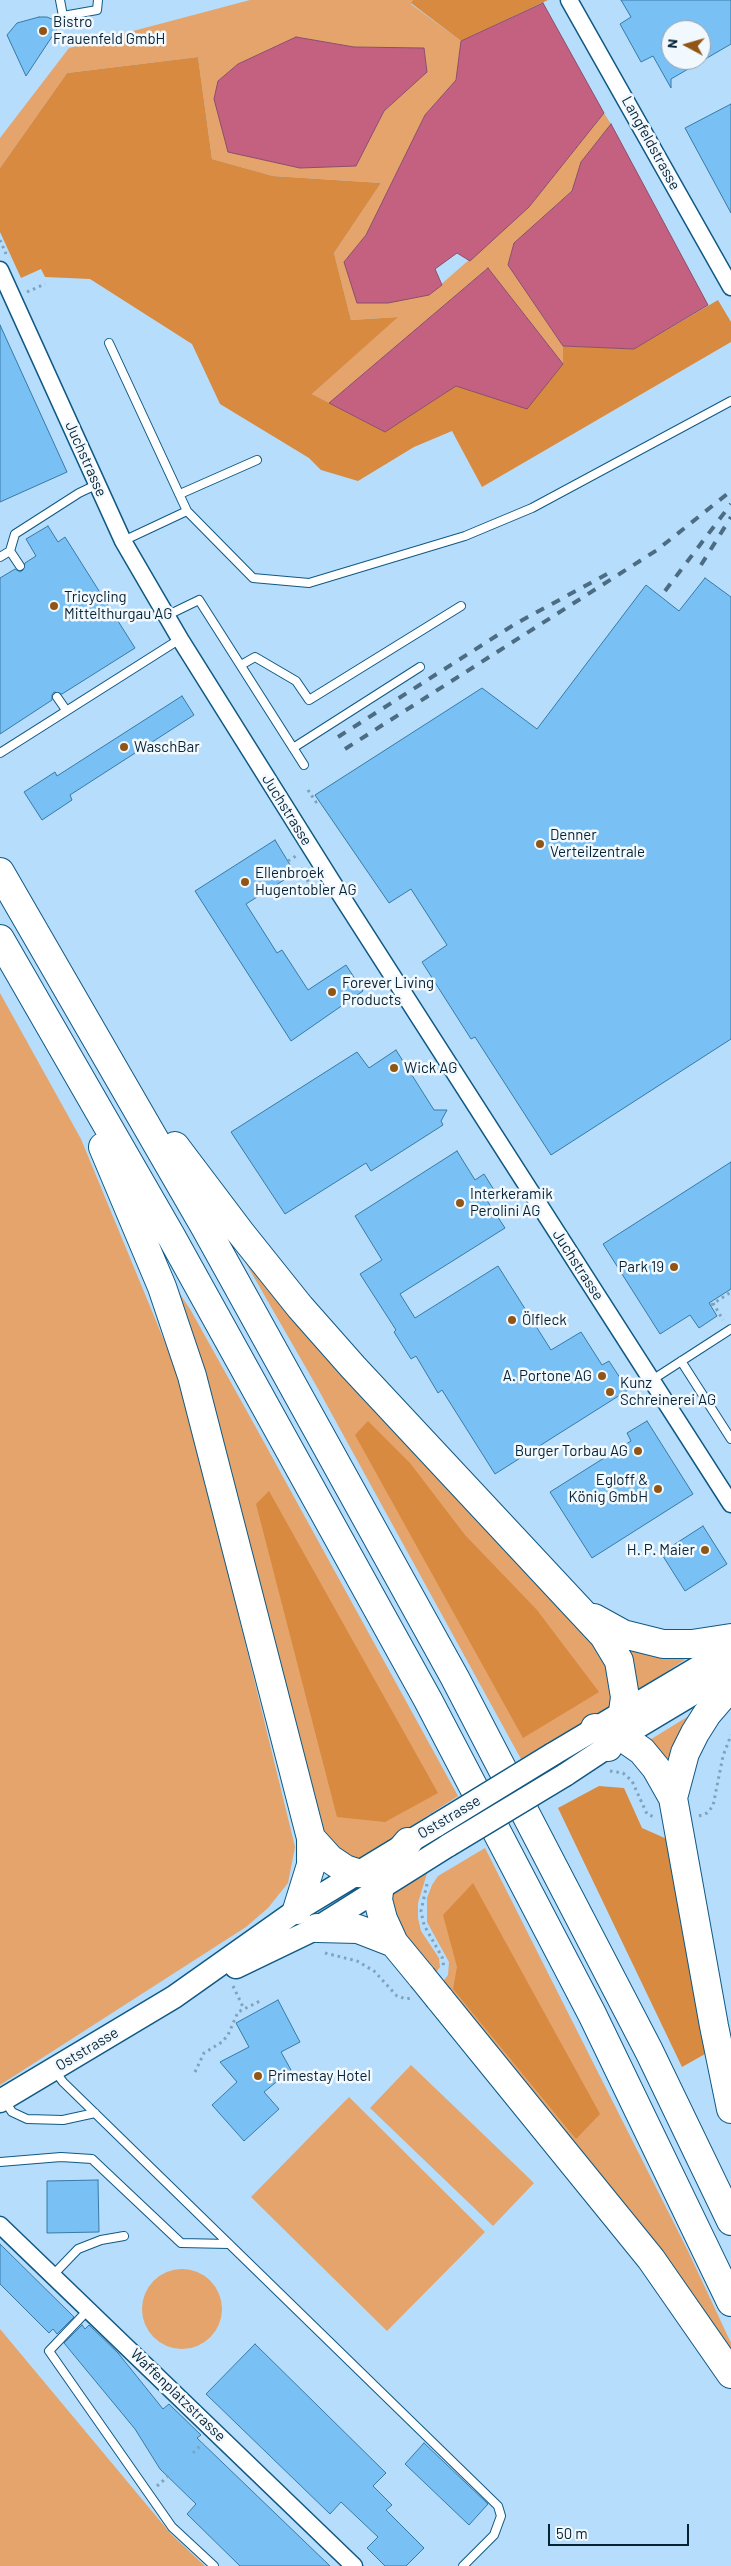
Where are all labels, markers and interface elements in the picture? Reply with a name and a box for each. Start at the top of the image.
place label: Bistro Frauenfeld GmbH [53,13,165,48]
north arrow [661,20,711,70]
marker: Bistro Frauenfeld GmbH [37,25,49,37]
text: N [663,38,681,49]
street label: Langfeldstrasse [618,93,684,193]
street label: Juchstrasse [61,419,111,499]
place label: Tricycling Mittelthurgau AG [64,588,172,623]
marker: Tricycling Mittelthurgau AG [48,600,60,612]
place label: WaschBar [134,738,200,756]
marker: WaschBar [118,741,130,753]
street label: Juchstrasse [258,771,316,849]
place label: Denner Verteilzentrale [550,826,645,861]
marker: Denner Verteilzentrale [534,838,546,850]
place label: Ellenbroek Hugentobler AG [255,864,357,899]
marker: Ellenbroek Hugentobler AG [239,876,251,888]
place label: Forever Living Products [342,974,434,1009]
marker: Forever Living Products [326,986,338,998]
place label: Wick AG [404,1059,457,1077]
marker: Wick AG [388,1062,400,1074]
place label: Interkeramik Perolini AG [470,1185,553,1220]
marker: Interkeramik Perolini AG [454,1197,466,1209]
street label: Juchstrasse [549,1226,607,1304]
place label: Park 19 [618,1258,664,1276]
marker: Park 19 [668,1261,680,1273]
place label: Ölfleck [522,1311,567,1329]
marker: Ölfleck [506,1314,518,1326]
place label: A. Portone AG [503,1367,592,1385]
marker: A. Portone AG [596,1370,608,1382]
place label: Kunz Schreinerei AG [620,1374,716,1409]
marker: Kunz Schreinerei AG [604,1386,616,1398]
place label: Burger Torbau AG [515,1442,628,1460]
marker: Burger Torbau AG [632,1445,644,1457]
place label: Egloff & König GmbH [569,1471,648,1506]
marker: Egloff & König GmbH [652,1483,664,1495]
place label: H. P. Maier [627,1541,695,1559]
marker: H. P. Maier [699,1544,711,1556]
street label: Oststrasse [414,1791,484,1843]
street label: Oststrasse [52,2023,122,2075]
place label: Primestay Hotel [268,2067,371,2085]
marker: Primestay Hotel [252,2070,264,2082]
street label: Waffenplatzstrasse [127,2345,229,2445]
scale bar [551,2514,692,2546]
text: 50 m [556,2524,588,2542]

